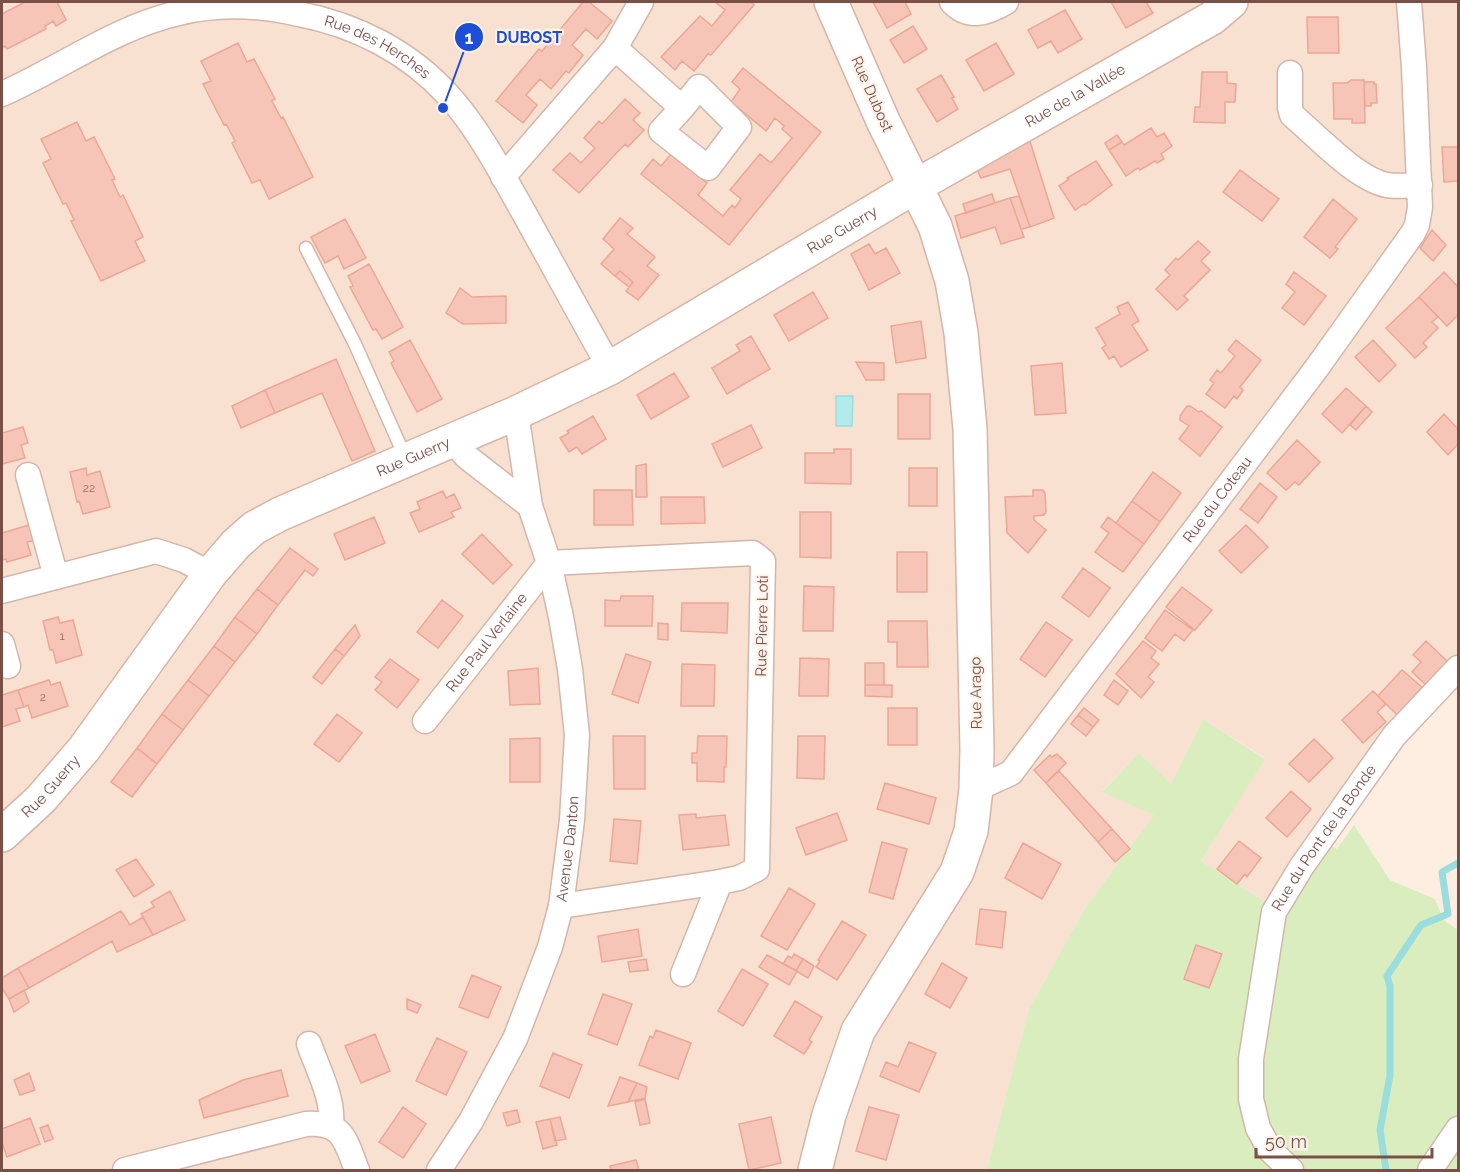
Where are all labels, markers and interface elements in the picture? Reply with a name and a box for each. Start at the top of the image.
street label: Rue des Herches [322,12,434,82]
callout: DUBOST [454,20,574,54]
text: 1 [465,27,474,48]
text: DUBOST [496,28,562,47]
street label: Rue Dubost [847,53,897,135]
street label: Rue de la Vallée [1022,60,1129,131]
street label: Rue Guerry [804,202,880,258]
street label: Rue Guerry [374,433,453,481]
street label: Rue du Coteau [1179,453,1256,546]
house number: 22 [83,481,95,495]
street label: Rue Pierre Loti [752,575,772,677]
street label: Rue Paul Verlaine [442,589,531,695]
house number: 1 [59,629,65,643]
street label: Rue Arago [966,657,986,729]
house number: 2 [40,690,46,704]
street label: Rue Guerry [18,751,84,821]
street label: Rue du Pont de la Bonde [1268,761,1380,914]
street label: Avenue Danton [553,795,582,903]
scale bar [1256,1121,1432,1159]
text: 50 m [1265,1131,1307,1152]

